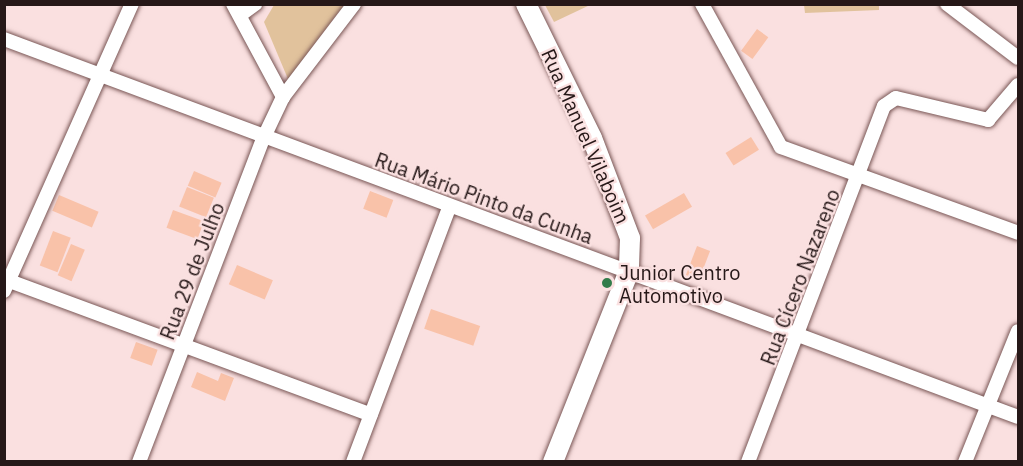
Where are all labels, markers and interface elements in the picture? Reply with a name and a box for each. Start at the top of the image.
street label: Rua Manuel Vilaboim [537,45,635,227]
street label: Rua Mário Pinto da Cunha [372,147,596,249]
street label: Rua Cícero Nazareno [755,186,845,368]
street label: Rua 29 de Julho [155,199,229,343]
place label: Junior Centro Automotivo [619,260,740,307]
marker: Junior Centro Automotivo [600,276,614,290]

